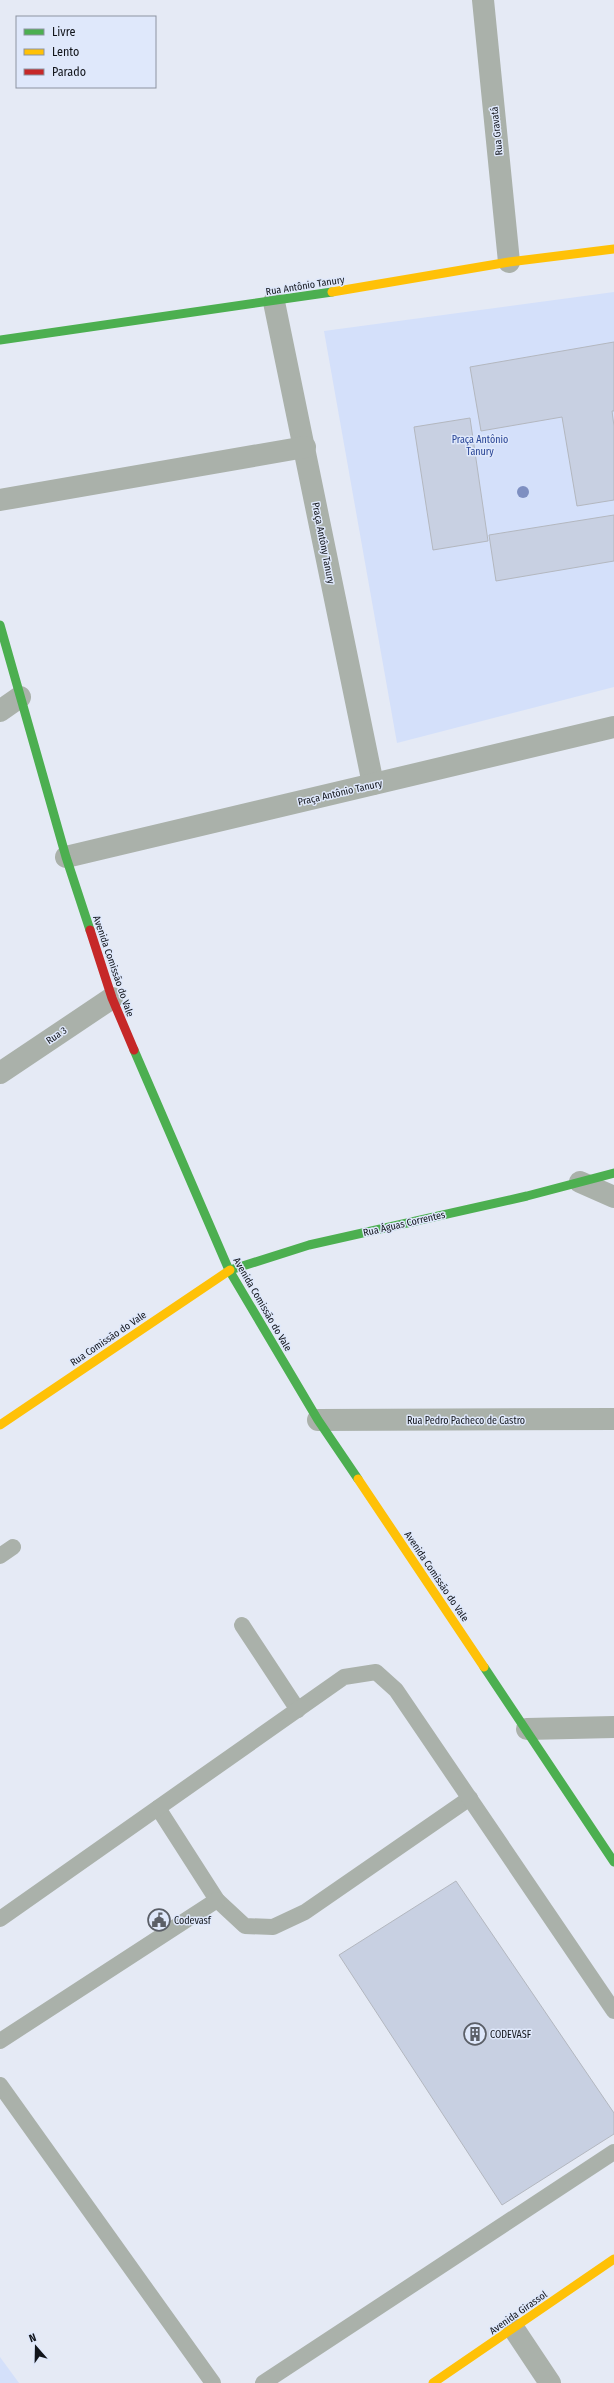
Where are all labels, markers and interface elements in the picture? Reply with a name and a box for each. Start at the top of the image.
legend [16,16,156,88]
text: Livre [52,25,76,39]
text: Lento [52,45,79,59]
text: Parado [52,65,86,79]
street label: Rua Gravatá [488,106,506,156]
street label: Rua Antônio Tanury [265,274,346,298]
park label: Praça Antônio Tanury [452,434,508,458]
street label: Praça Antôny Tanury [309,501,337,586]
street label: Praça Antônio Tanury [297,777,384,809]
street label: Avenida Comissão do Vale [90,914,136,1019]
street label: Rua 3 [44,1024,70,1047]
street label: Rua Águas Correntes [362,1207,446,1239]
street label: Avenida Comissão do Vale [230,1255,294,1354]
street label: Rua Comissão do Vale [68,1309,149,1369]
street label: Rua Pedro Pacheco de Castro [407,1415,525,1427]
street label: Avenida Comissão do Vale [401,1529,471,1624]
public building icon: Codevasf [146,1907,172,1933]
place label: Codevasf [174,1915,212,1927]
building icon: CODEVASF [462,2021,488,2047]
place label: CODEVASF [490,2029,532,2041]
street label: Avenida Girassol [487,2288,550,2337]
north arrow [16,2327,56,2367]
text: N [27,2331,38,2345]

